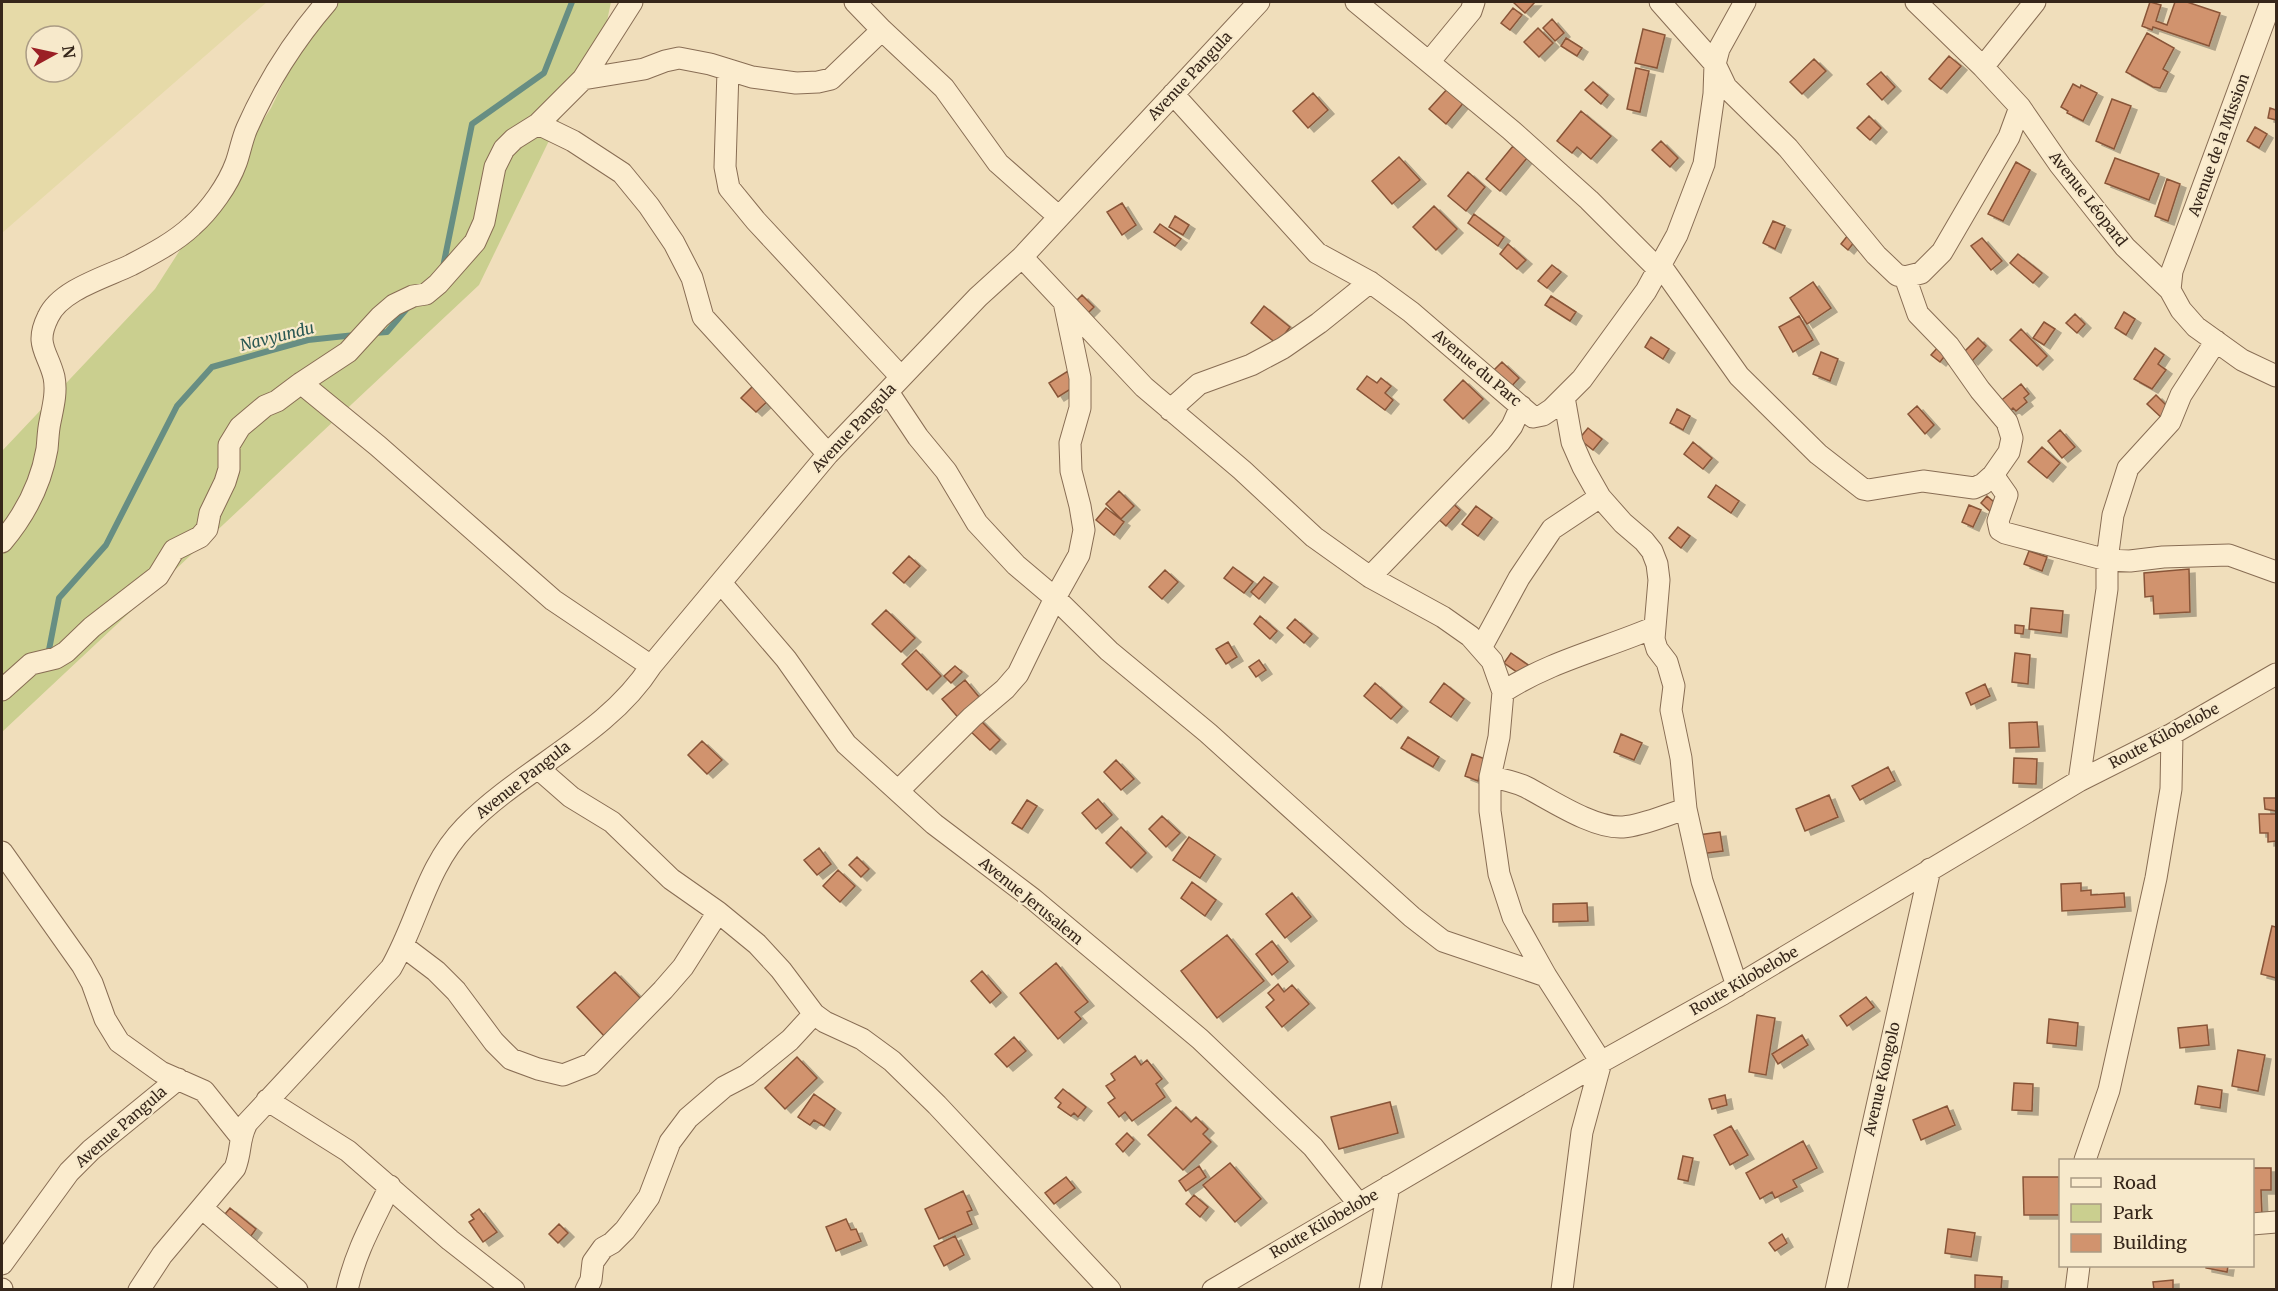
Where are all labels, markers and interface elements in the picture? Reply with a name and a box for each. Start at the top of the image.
north arrow [24,24,84,84]
street label: Avenue Pangula [1143,27,1236,125]
text: N [58,44,80,60]
street label: Avenue de la Mission [2183,71,2253,220]
street label: Avenue Léopard [2045,147,2131,250]
water label: Navyundu [238,317,316,355]
street label: Avenue du Parc [1428,324,1526,410]
street label: Avenue Pangula [807,379,900,477]
street label: Route Kilobelobe [2105,698,2222,773]
street label: Avenue Pangula [471,737,574,823]
street label: Avenue Jerusalem [975,852,1087,948]
street label: Route Kilobelobe [1686,942,1802,1019]
street label: Avenue Kongolo [1859,1020,1904,1139]
street label: Avenue Pangula [70,1082,170,1172]
legend [2059,1159,2254,1267]
text: Road [2113,1171,2157,1194]
street label: Route Kilobelobe [1266,1185,1382,1262]
text: Park [2113,1201,2154,1224]
text: Building [2113,1231,2187,1254]

